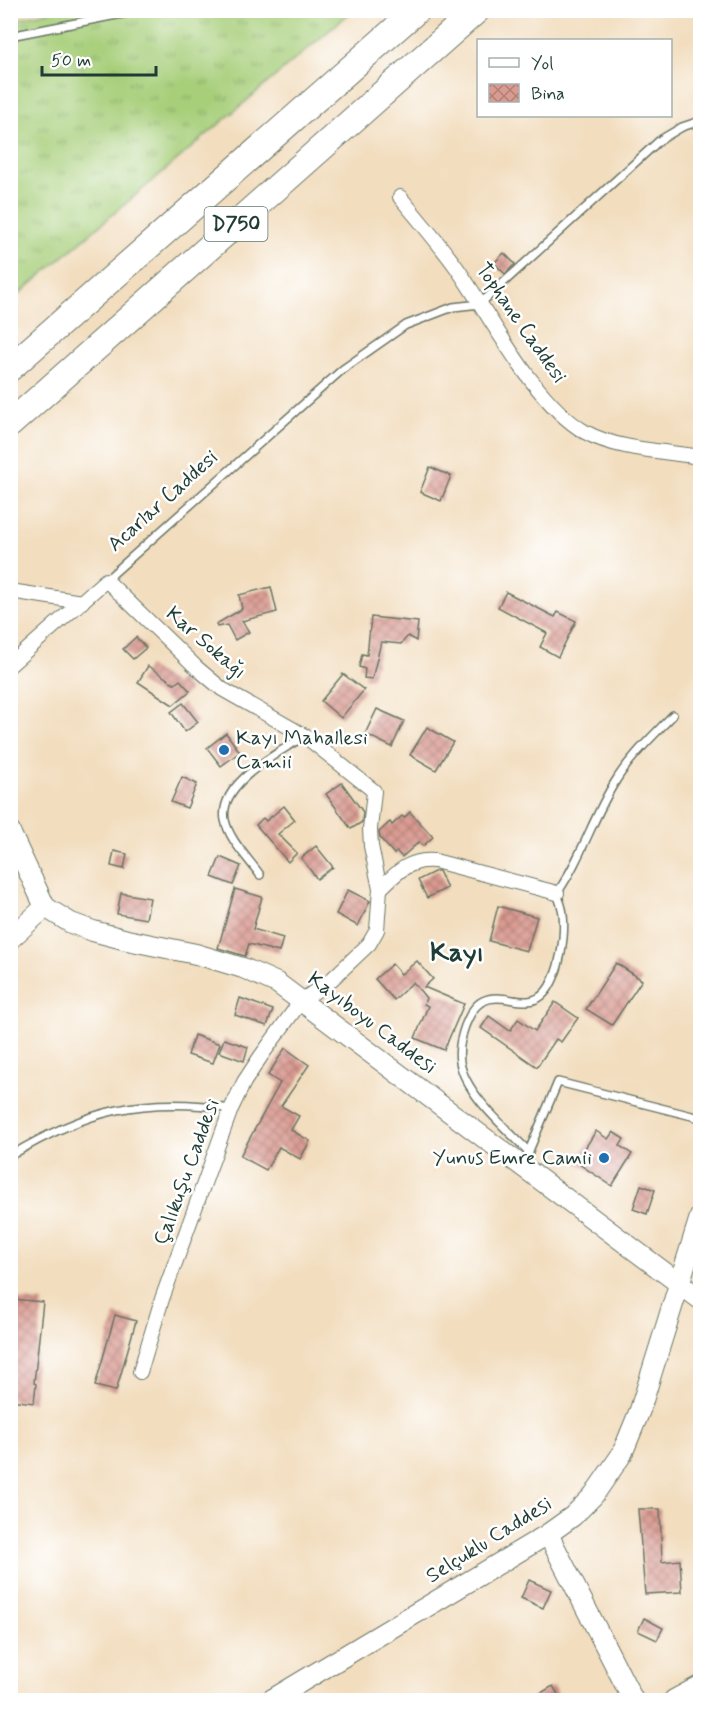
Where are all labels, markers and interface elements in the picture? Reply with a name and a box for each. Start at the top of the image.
scale bar [42,39,156,77]
legend [477,39,672,117]
text: 50 m [51,49,91,73]
text: Yol [531,52,554,76]
text: Bina [531,82,565,106]
road number: D750 [204,207,268,241]
street label: Tophane Caddesi [469,257,573,389]
street label: Acarlar Caddesi [102,444,224,558]
street label: Kar Sokağı [160,600,252,686]
place label: Kayı Mahallesi Camii [236,724,368,776]
marker: Kayı Mahallesi Camii [217,743,231,757]
district label: Kayı [430,936,484,971]
street label: Kayıboyu Caddesi [302,965,442,1081]
street label: Çalıkuşu Caddesi [147,1095,227,1249]
place label: Yunus Emre Camii [432,1144,592,1172]
marker: Yunus Emre Camii [597,1151,611,1165]
street label: Selçuklu Caddesi [421,1490,557,1590]

